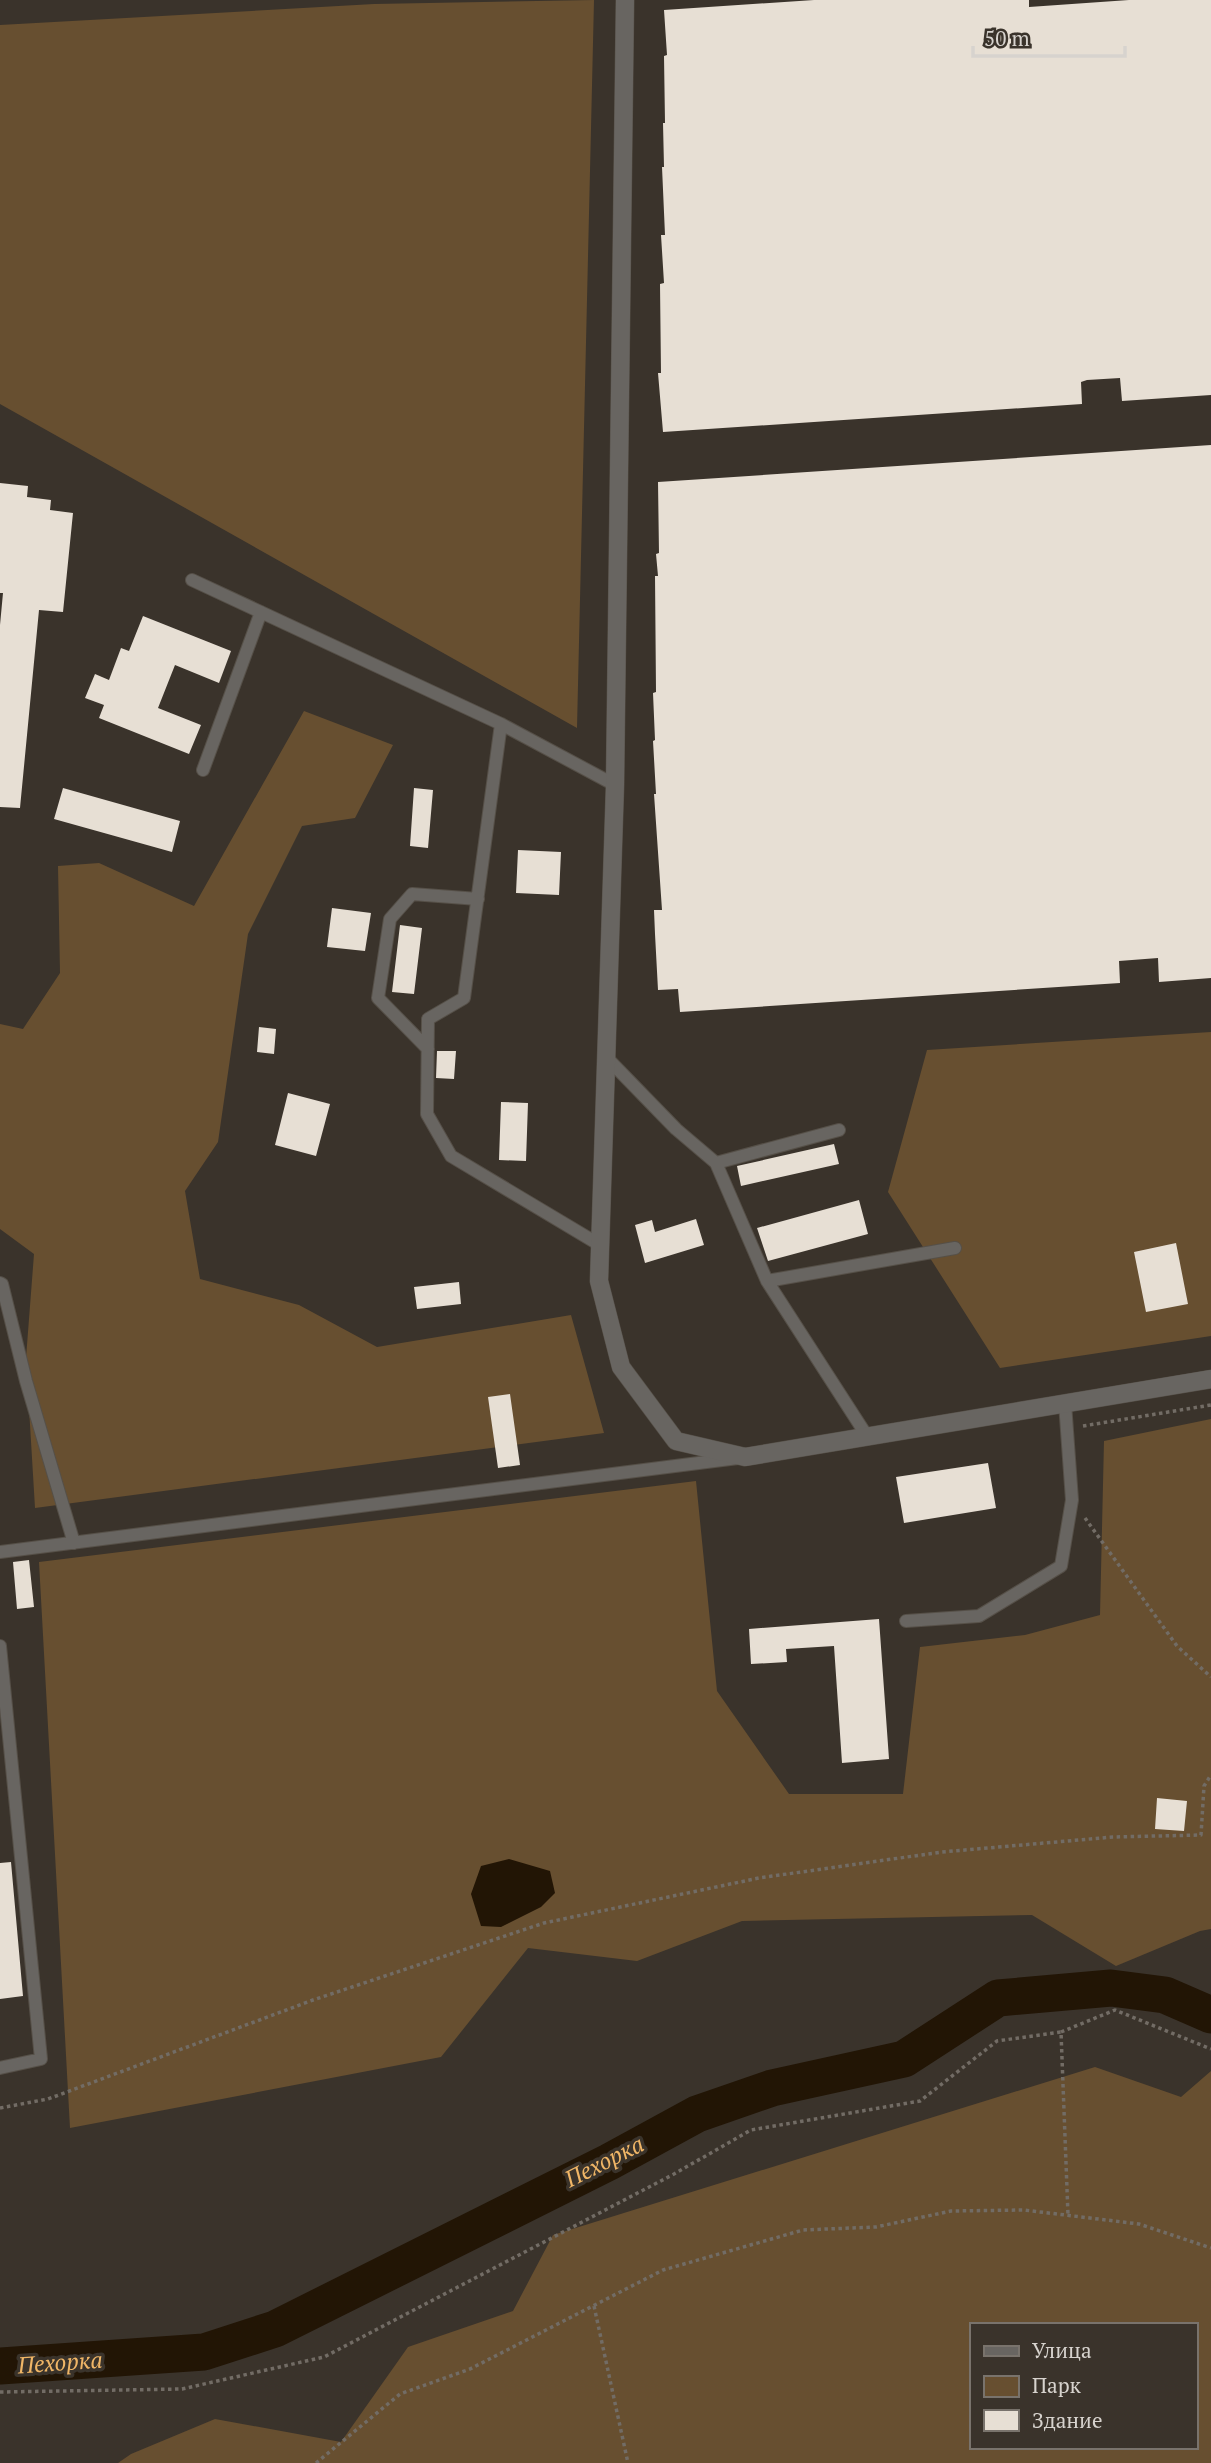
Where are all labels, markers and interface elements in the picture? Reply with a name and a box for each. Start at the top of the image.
scale bar [973,14,1125,58]
text: 50 m [984,24,1030,52]
water label: Пехорка [558,2128,649,2195]
legend [970,2323,1197,2449]
text: Улица [1032,2336,1092,2364]
water label: Пехорка [16,2344,103,2380]
text: Парк [1032,2371,1082,2399]
text: Здание [1032,2406,1103,2434]

